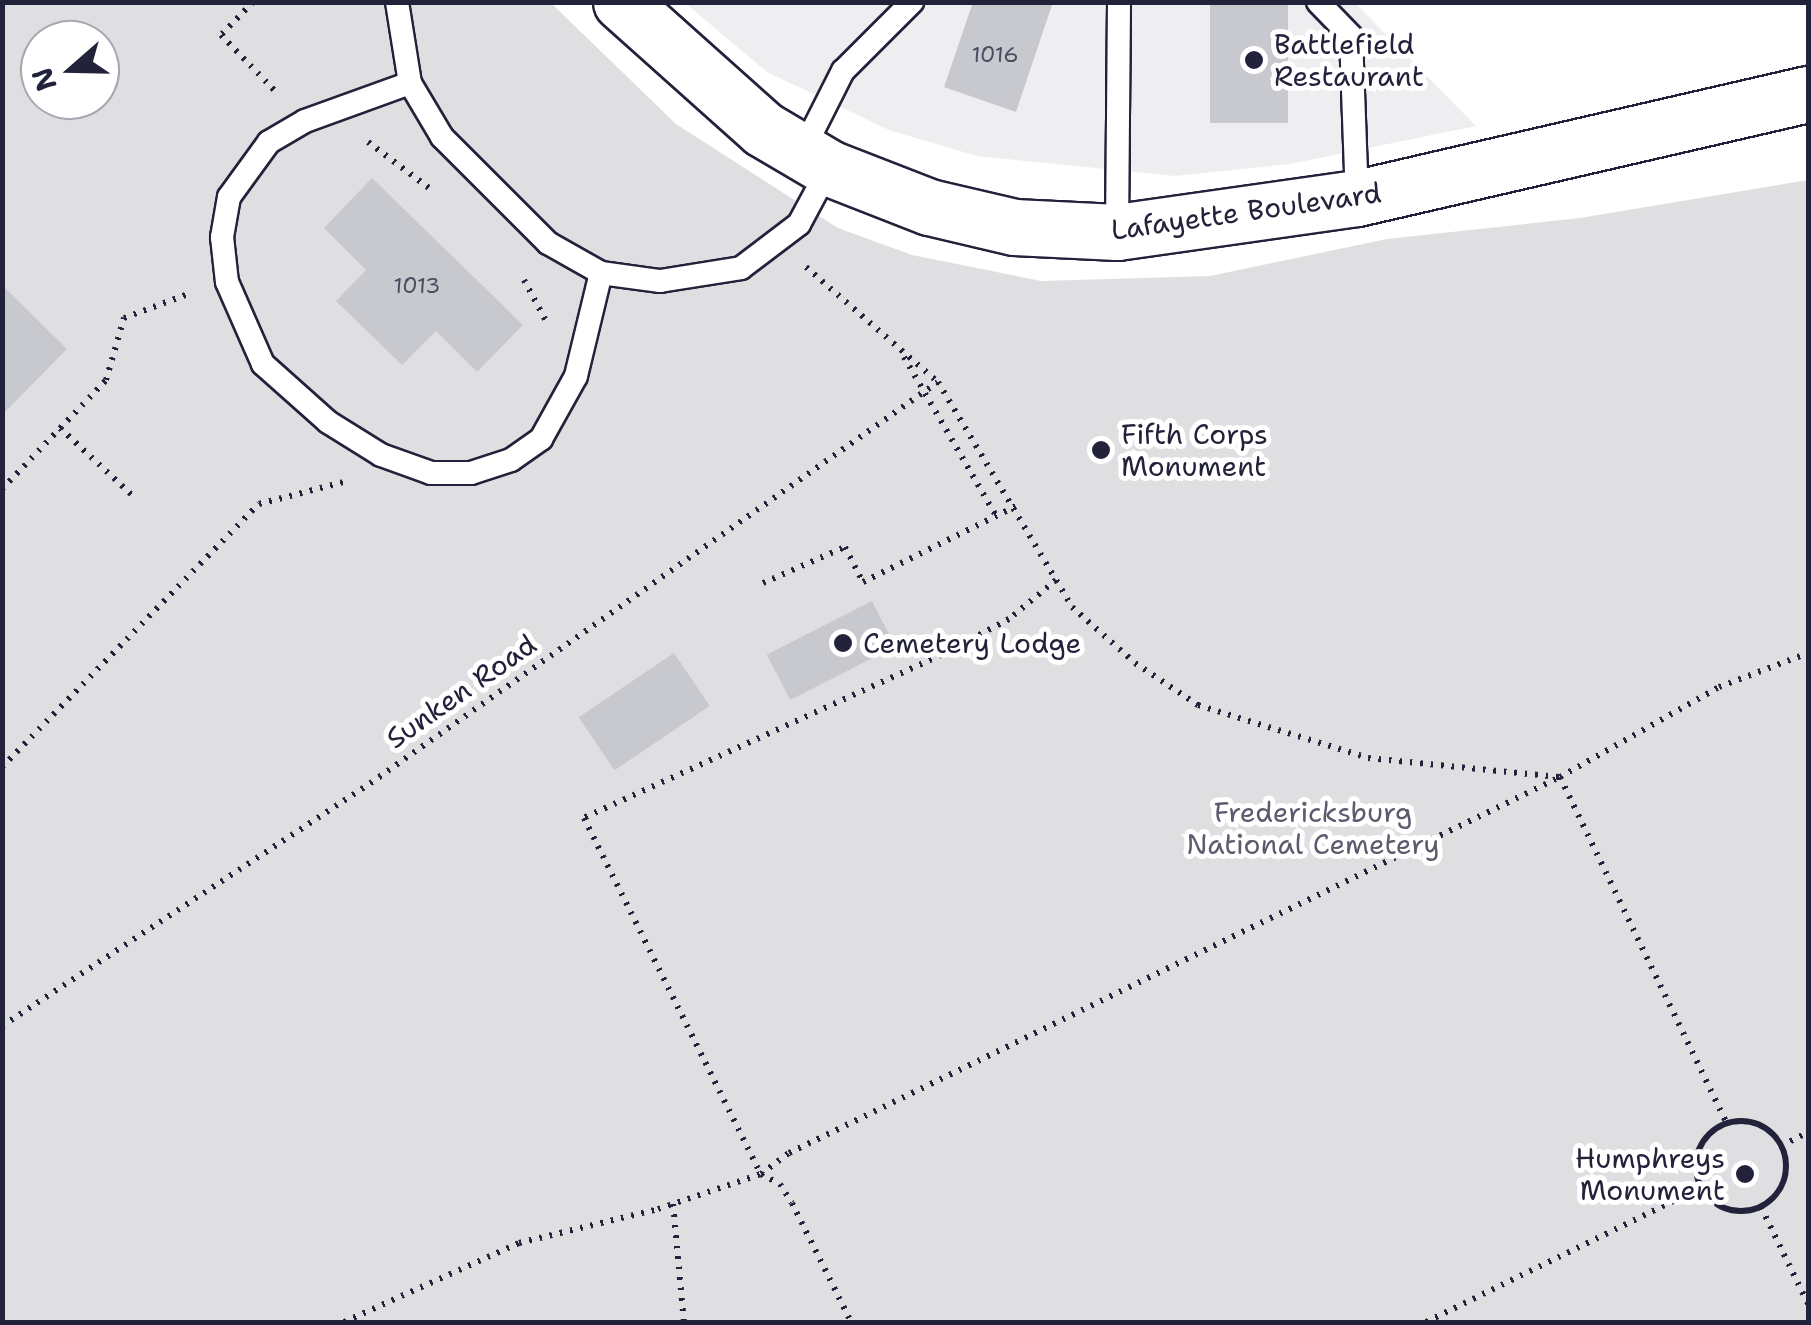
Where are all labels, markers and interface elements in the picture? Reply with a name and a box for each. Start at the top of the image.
north arrow [20,20,120,120]
place label: Battlefield Restaurant [1274,27,1424,93]
house number: 1016 [971,42,1019,68]
marker: Battlefield Restaurant [1243,49,1265,71]
text: N [22,63,65,96]
street label: Lafayette Boulevard [1109,175,1383,247]
house number: 1013 [394,273,440,299]
place label: Fifth Corps Monument [1121,417,1268,483]
marker: Fifth Corps Monument [1090,439,1112,461]
place label: Cemetery Lodge [863,626,1081,660]
street label: Sunken Road [379,627,543,755]
marker: Cemetery Lodge [832,632,854,654]
park label: Fredericksburg National Cemetery [1186,795,1440,861]
place label: Humphreys Monument [1575,1141,1725,1207]
marker: Humphreys Monument [1734,1163,1756,1185]

